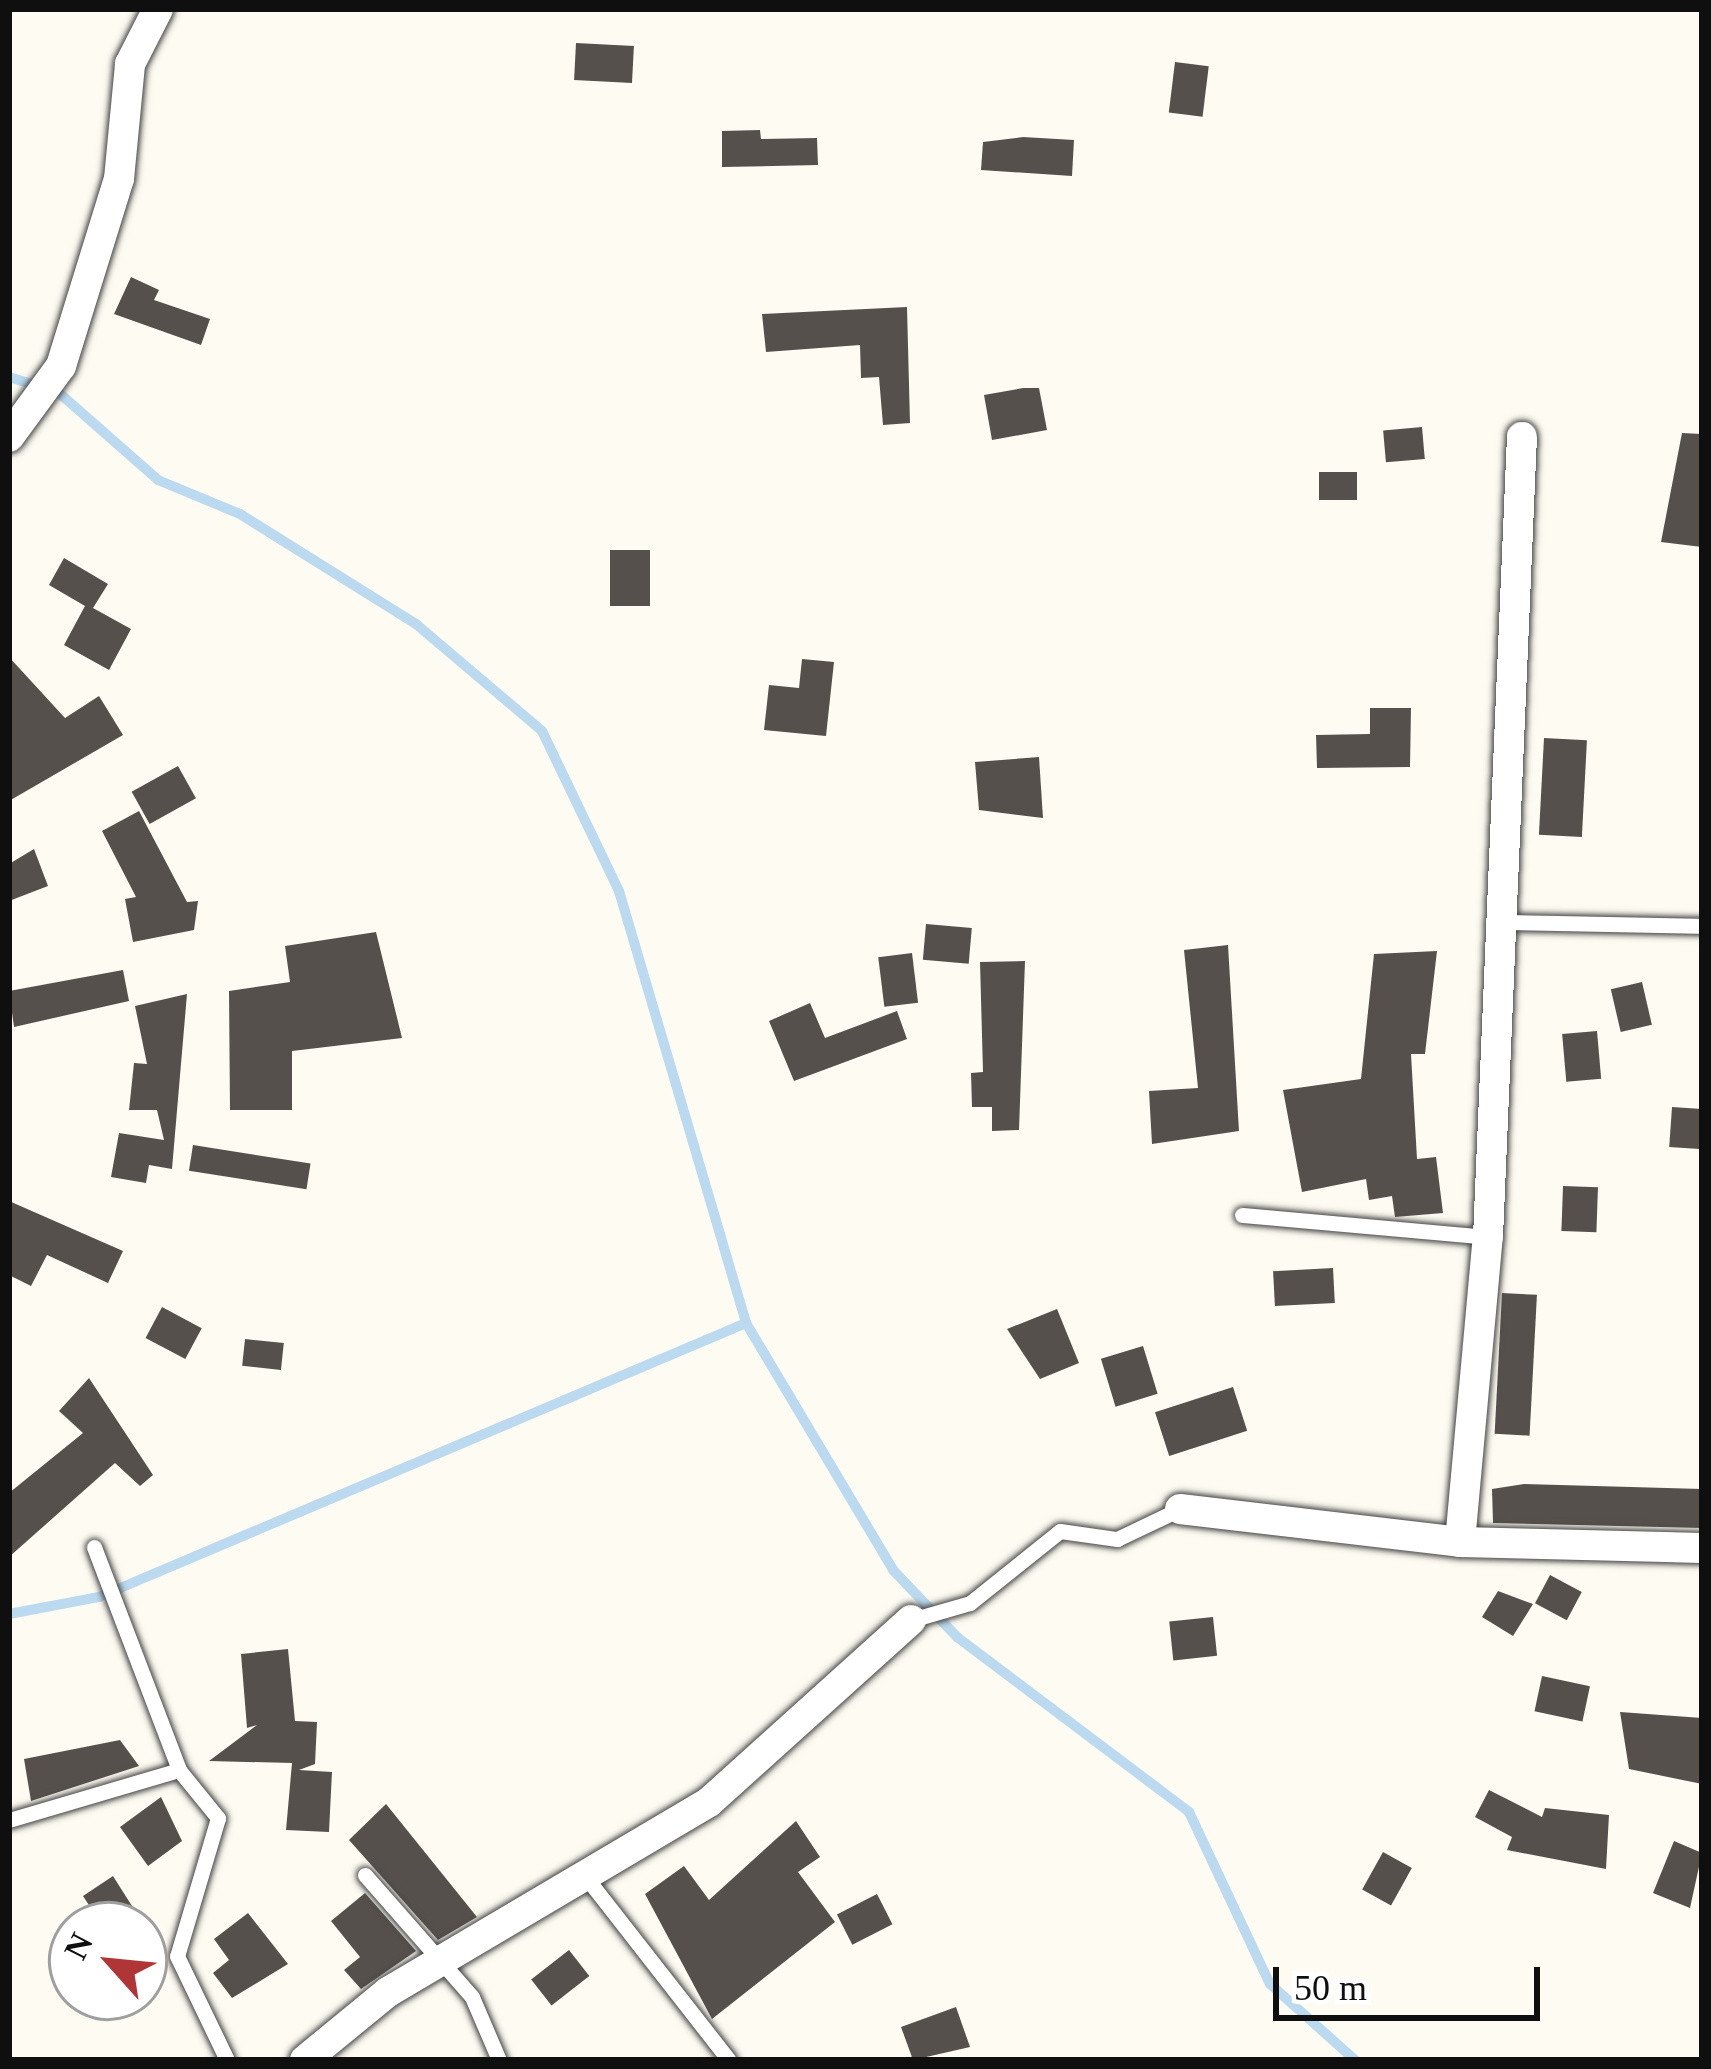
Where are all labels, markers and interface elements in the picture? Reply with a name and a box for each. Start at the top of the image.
north arrow [48,1901,168,2021]
text: N [57,1927,100,1965]
scale bar [1279,1943,1546,2017]
text: 50 m [1294,1968,1367,2008]

